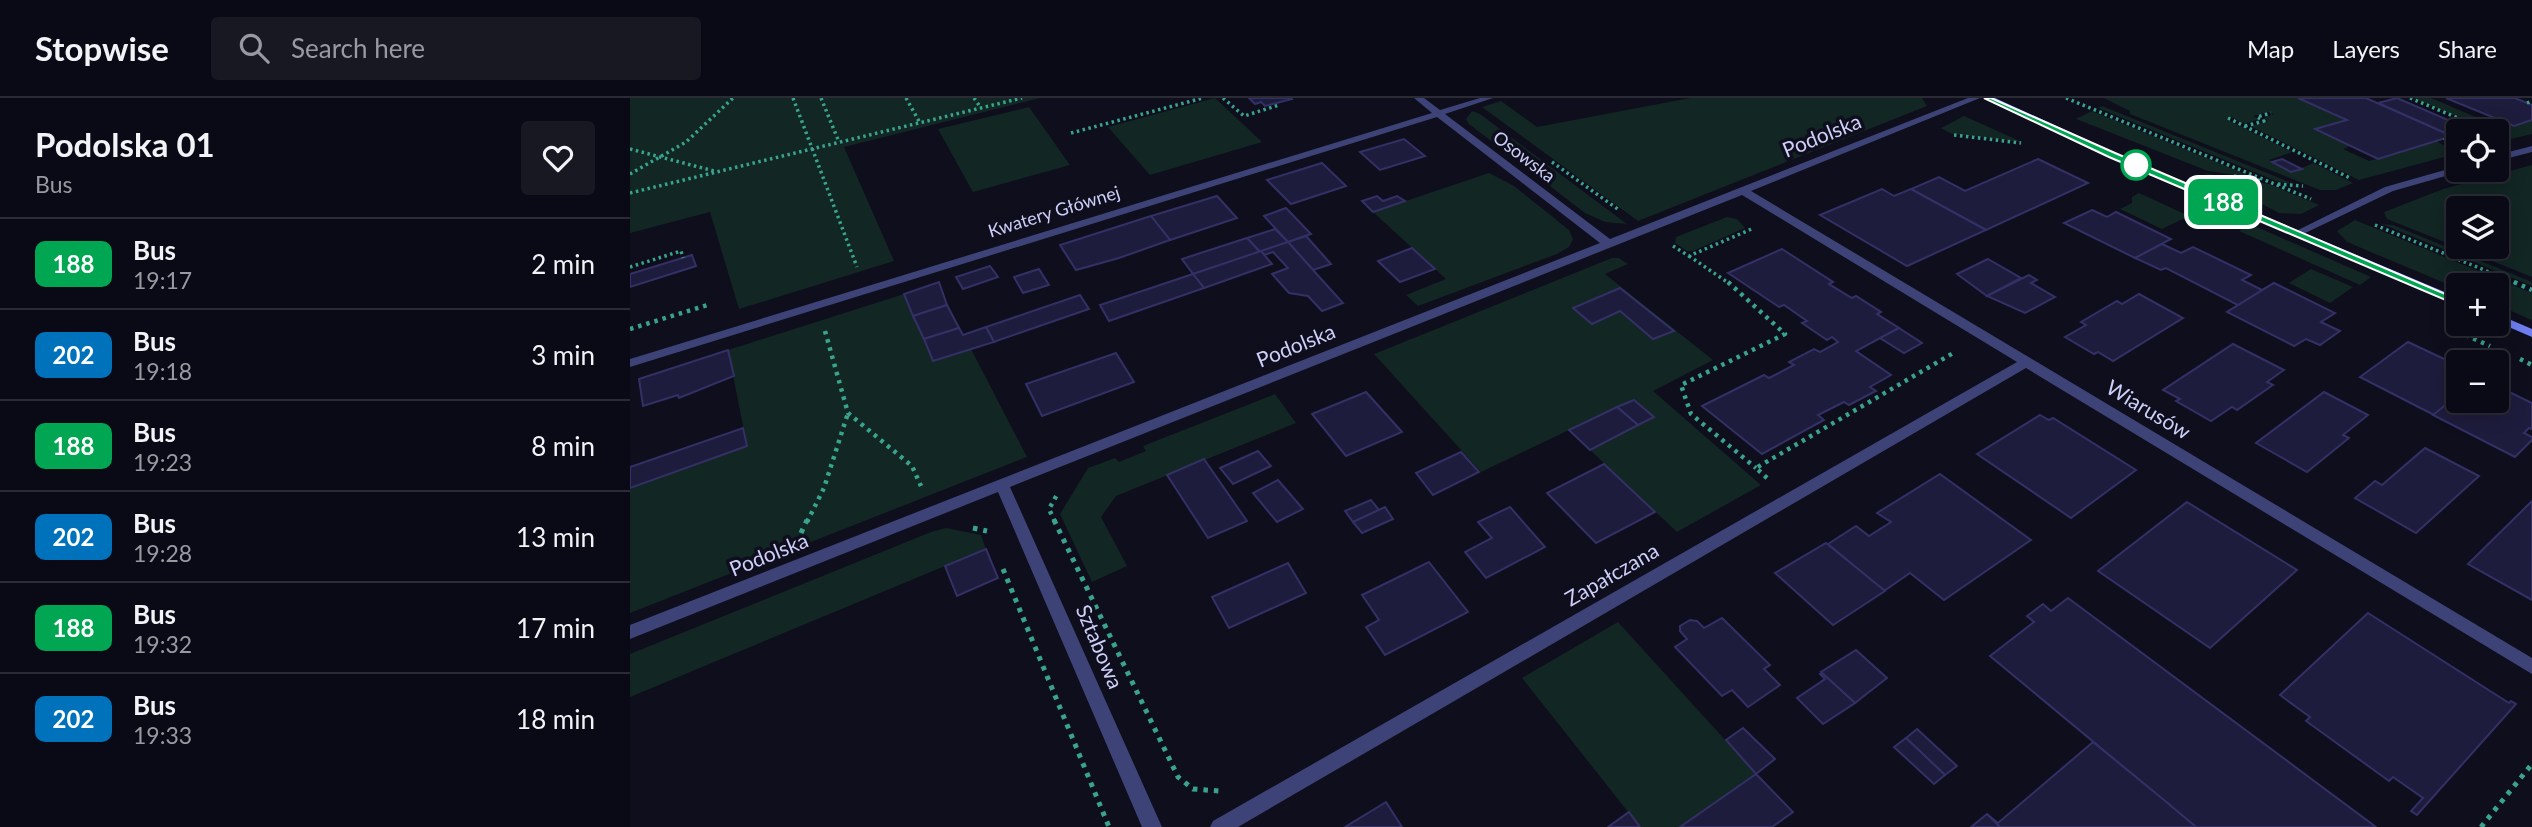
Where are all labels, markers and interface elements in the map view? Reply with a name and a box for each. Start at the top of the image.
search box [211,17,701,80]
text: Stopwise [35,28,169,68]
icon: search [235,29,273,67]
text: Search here [291,32,425,64]
text: Map [2247,34,2294,63]
text: Layers [2332,34,2400,63]
text: Share [2438,34,2497,63]
street label: Podolska [1778,108,1865,162]
map controls [2446,119,2509,413]
button: locate [2446,119,2509,182]
button: heart [521,121,595,195]
text: Podolska 01 [35,124,215,164]
street label: Osowska [1489,126,1560,187]
unlabelled marker [2121,150,2151,180]
text: Bus [35,170,72,198]
line badge: 188 [2183,179,2263,225]
street label: Kwatery Głównej [985,181,1122,242]
text: 188 [2202,187,2244,216]
button: layers [2446,196,2509,259]
text: Bus [133,234,176,266]
text: 2 min [531,248,595,280]
text: 188 [53,249,94,278]
text: 19:17 [133,266,192,294]
button: + [2446,273,2509,336]
street label: Podolska [1252,318,1339,372]
text: Bus [133,325,176,357]
text: 3 min [531,339,595,371]
text: 202 [53,340,94,369]
button: − [2446,350,2509,413]
text: 19:18 [133,357,192,385]
street label: Wiarusów [2102,374,2196,444]
text: Bus [133,416,176,448]
text: 8 min [531,430,595,462]
text: 188 [53,431,94,460]
text: 19:23 [133,448,192,476]
text: Bus [133,507,176,539]
text: 13 min [516,521,595,553]
text: 202 [53,522,94,551]
street label: Podolska [725,527,812,581]
street label: Zapałczana [1560,537,1662,610]
text: 19:28 [133,539,192,567]
text: Bus [133,598,176,630]
street label: Sztabowa [1072,601,1129,692]
text: 17 min [516,612,595,644]
text: 188 [53,613,94,642]
text: 19:32 [133,630,192,658]
text: Bus [133,689,176,721]
text: 18 min [516,703,595,735]
text: 202 [53,704,94,733]
text: 19:33 [133,721,192,749]

